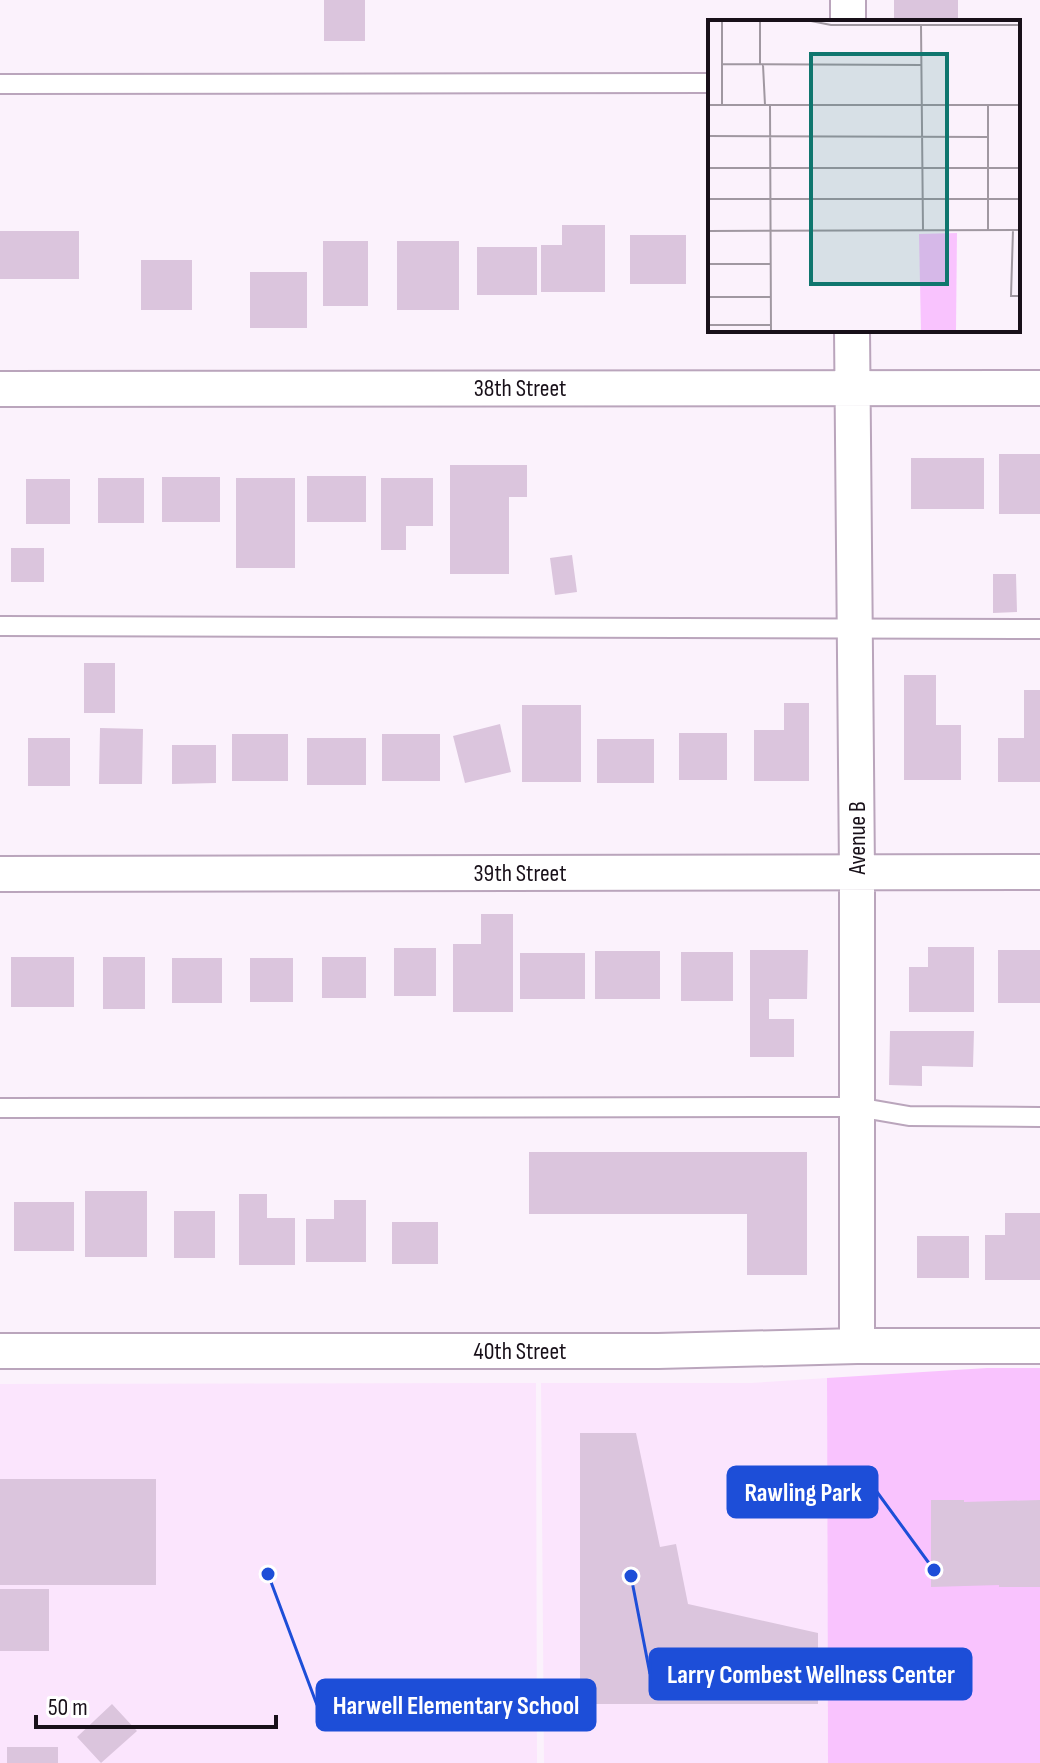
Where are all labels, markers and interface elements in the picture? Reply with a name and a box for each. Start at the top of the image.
inset map [708,20,1020,332]
street label: 38th Street [474,374,566,403]
street label: Avenue B [843,801,872,876]
street label: 39th Street [474,859,566,888]
street label: 40th Street [474,1337,566,1366]
callout: Rawling Park [728,1467,877,1517]
text: Rawling Park [744,1478,862,1509]
callout: Larry Combest Wellness Center [650,1649,971,1699]
text: Larry Combest Wellness Center [667,1660,955,1691]
scale bar [36,1679,276,1729]
callout: Harwell Elementary School [317,1680,595,1730]
text: Harwell Elementary School [333,1691,579,1722]
text: 50 m [48,1693,88,1722]

